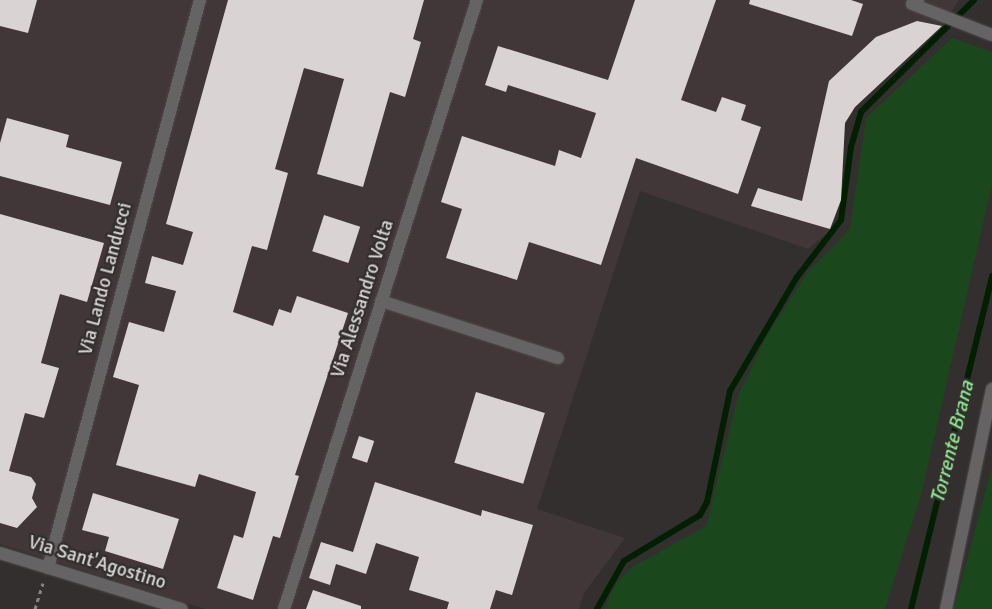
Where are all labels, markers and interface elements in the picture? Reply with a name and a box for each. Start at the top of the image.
street label: Via Lando Landucci [75,200,137,358]
street label: Via Alessandro Volta [327,217,399,381]
water label: Torrente Brana [925,378,979,506]
street label: Via Sant'Agostino [25,531,169,595]

